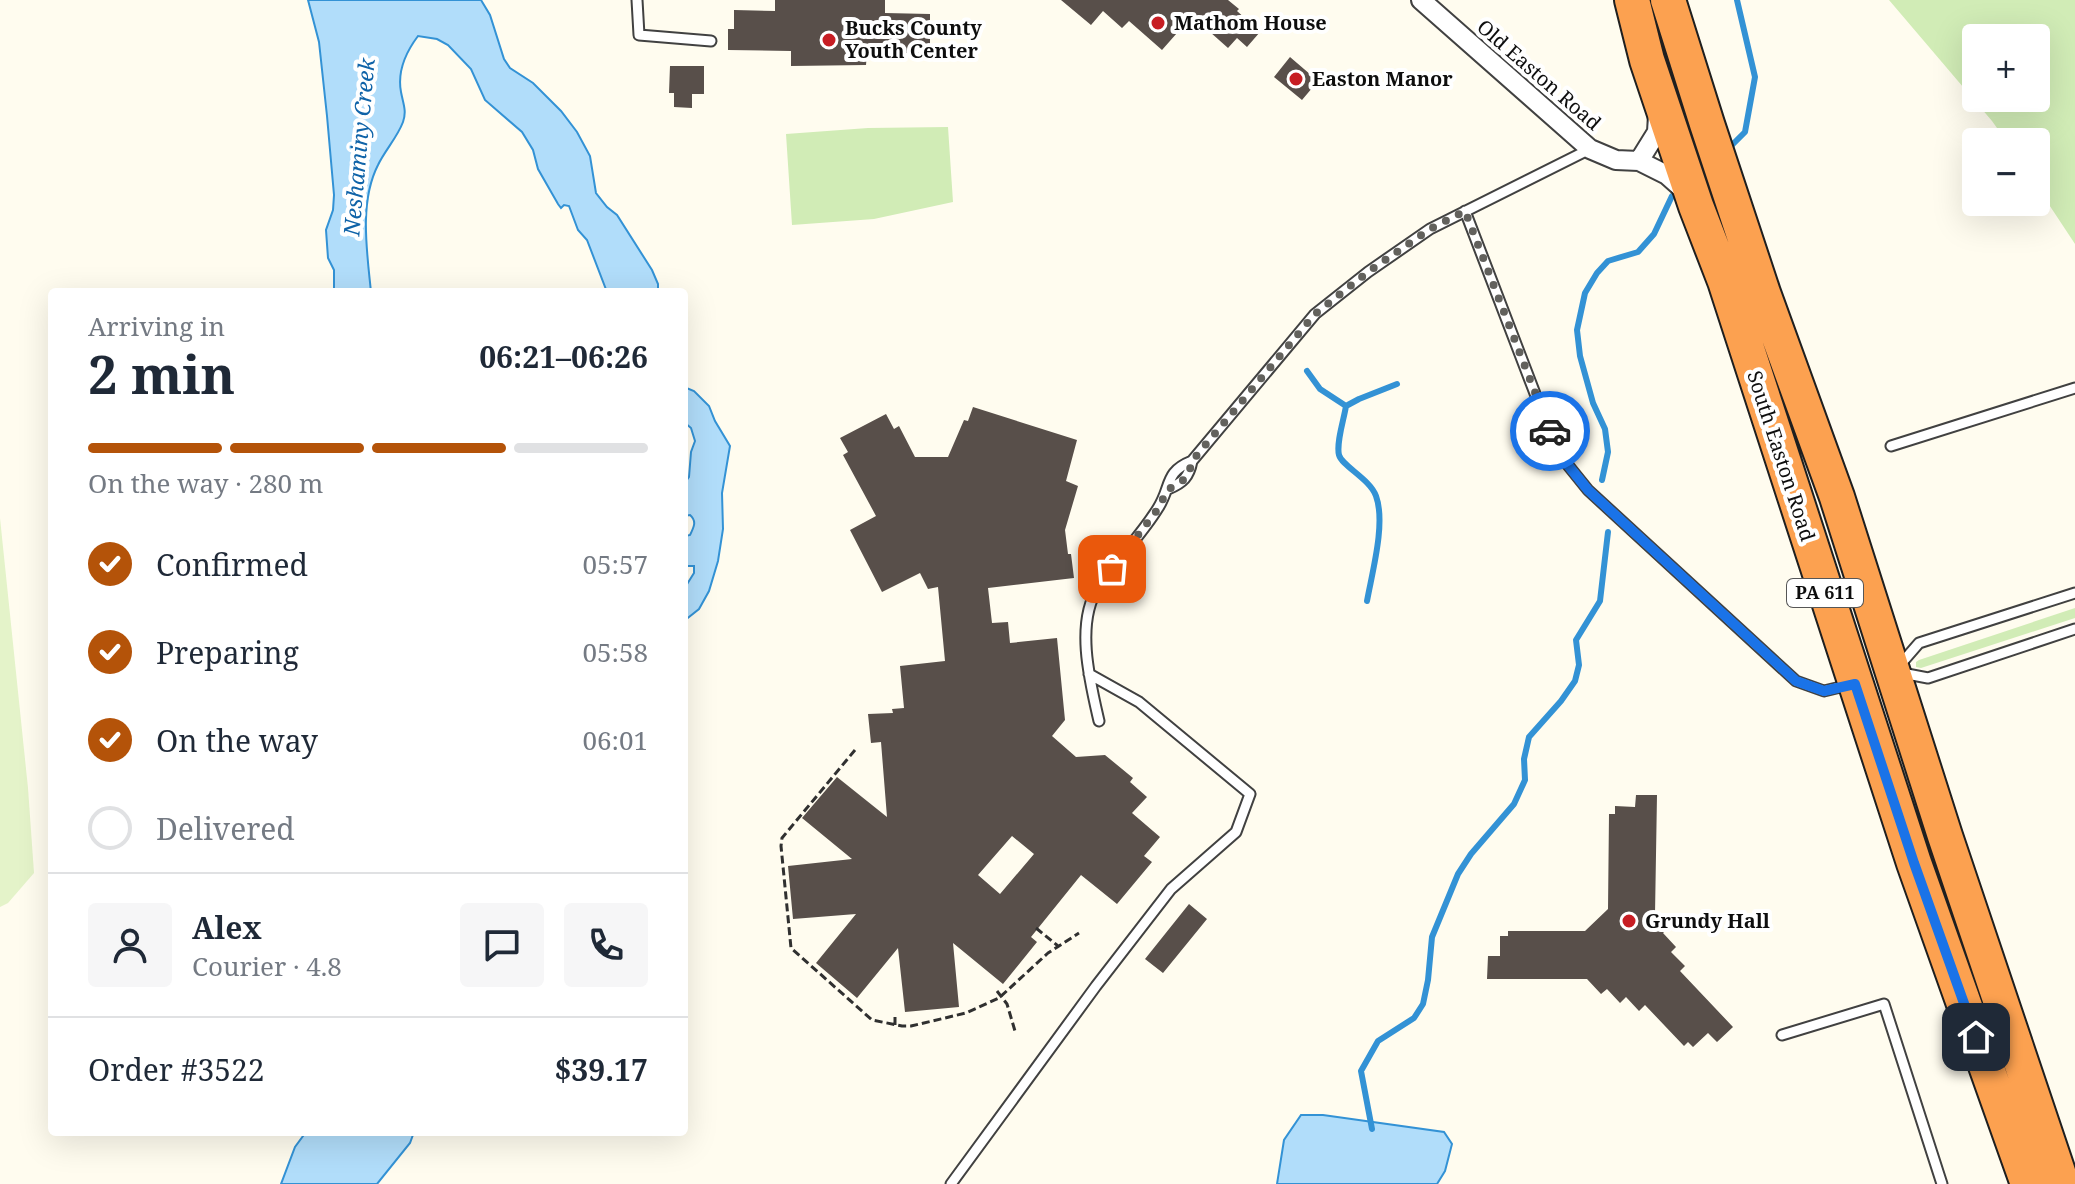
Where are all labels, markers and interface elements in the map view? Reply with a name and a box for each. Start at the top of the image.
place label: Mathom House [1174,9,1327,36]
street label: Old Easton Road [1472,13,1607,136]
place label: Bucks County Youth Center [845,14,982,64]
marker: Mathom House [1149,14,1167,32]
map controls [1962,24,2050,216]
button: + [1962,24,2050,112]
marker: Bucks County Youth Center [820,31,838,49]
water label: Neshaminy Creek [335,55,381,238]
place label: Easton Manor [1312,65,1453,92]
marker: Easton Manor [1287,70,1305,88]
button: − [1962,128,2050,216]
text: Arriving in [88,308,225,344]
text: 06:21–06:26 [479,336,648,377]
text: 2 min [88,338,235,409]
street label: South Easton Road [1741,367,1822,545]
courier [1510,391,1590,471]
icon: car [1528,409,1572,453]
text: On the way · 280 m [88,465,323,501]
pin [1078,535,1146,603]
icon: check [88,542,132,586]
text: Confirmed [156,544,308,585]
text: 05:57 [582,546,648,582]
icon: bag [1090,547,1134,591]
road number: PA 611 [1787,579,1863,607]
icon: check [88,630,132,674]
text: Preparing [156,632,299,673]
text: 05:58 [582,634,648,670]
icon: check [88,718,132,762]
text: On the way [156,720,318,761]
text: 06:01 [582,722,648,758]
text: Delivered [156,808,295,849]
button: person [88,903,172,987]
button: chat [460,903,544,987]
button: phone [564,903,648,987]
text: Alex [192,907,262,948]
place label: Grundy Hall [1645,907,1770,934]
marker: Grundy Hall [1620,912,1638,930]
text: Courier · 4.8 [192,948,342,984]
pin [1942,1003,2010,1071]
icon: home [1954,1015,1998,1059]
text: Order #3522 [88,1049,265,1090]
text: $39.17 [554,1049,648,1090]

